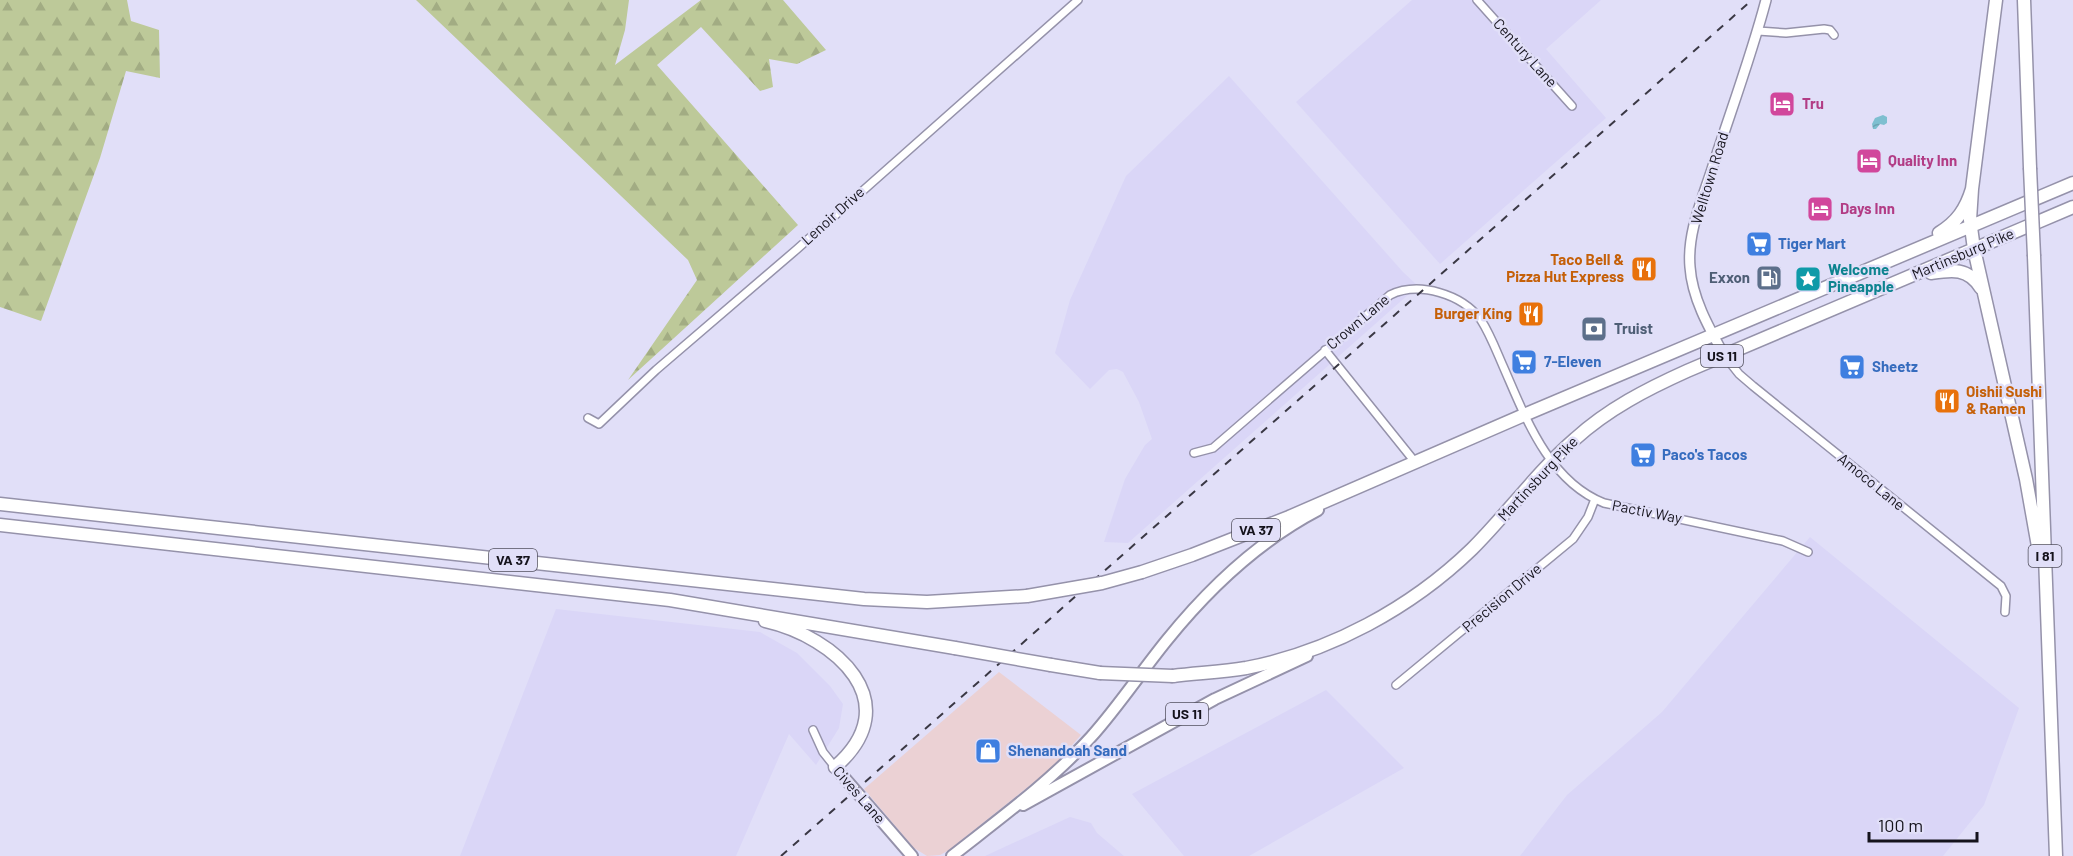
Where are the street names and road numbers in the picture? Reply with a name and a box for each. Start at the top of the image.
street label: Century Lane [1490,14,1561,91]
street label: Welltown Road [1686,129,1732,226]
street label: Lenoir Drive [797,182,867,248]
street label: Martinsburg Pike [1909,223,2016,283]
street label: Crown Lane [1322,290,1392,353]
road number: US 11 [1701,345,1743,367]
street label: Martinsburg Pike [1493,432,1581,524]
street label: Amoco Lane [1835,449,1909,514]
street label: Pactiv Way [1611,495,1684,527]
road number: VA 37 [1232,519,1280,541]
road number: I 81 [2028,545,2062,567]
road number: VA 37 [489,549,537,571]
street label: Precision Drive [1458,559,1545,635]
road number: US 11 [1166,703,1208,725]
street label: Cives Lane [830,762,890,827]

